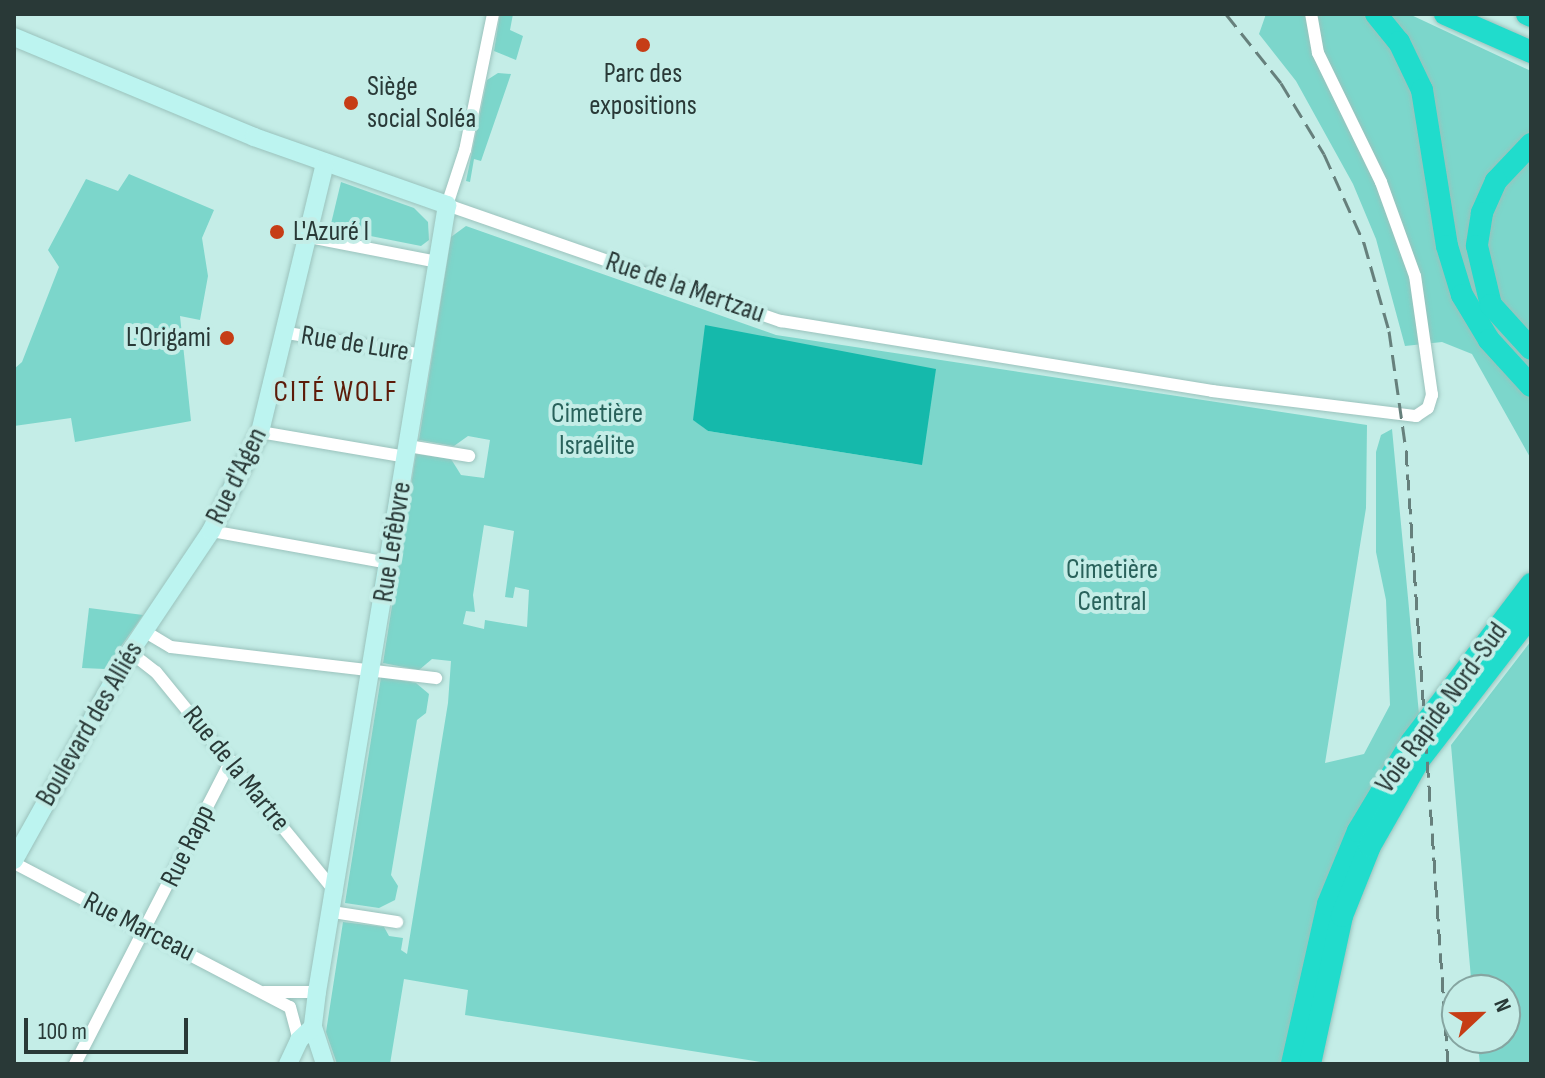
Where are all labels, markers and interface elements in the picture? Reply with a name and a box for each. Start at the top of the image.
marker: Parc des expositions [634,36,652,54]
place label: Parc des expositions [589,57,697,123]
place label: Siège social Soléa [367,70,476,136]
marker: Siège social Soléa [342,94,360,112]
place label: L'Azuré I [293,215,369,249]
marker: L'Azuré I [268,223,286,241]
street label: Rue de la Mertzau [601,245,769,331]
street label: Rue de Lure [299,319,411,369]
place label: L'Origami [126,321,211,355]
marker: L'Origami [218,329,236,347]
district label: CITÉ WOLF [274,374,398,410]
park label: Cimetière Israélite [551,397,643,463]
street label: Rue d'Agen [199,422,275,530]
street label: Rue Lefèbvre [367,479,419,605]
park label: Cimetière Central [1066,553,1158,619]
street label: Voie Rapide Nord-Sud [1369,616,1515,800]
street label: Boulevard des Alliés [29,636,151,812]
street label: Rue de la Martre [175,700,297,838]
street label: Rue Rapp [154,800,222,892]
street label: Rue Marceau [78,885,200,969]
north arrow [1441,974,1521,1054]
text: N [1487,995,1517,1016]
scale bar [28,1002,192,1052]
text: 100 m [38,1017,87,1046]

